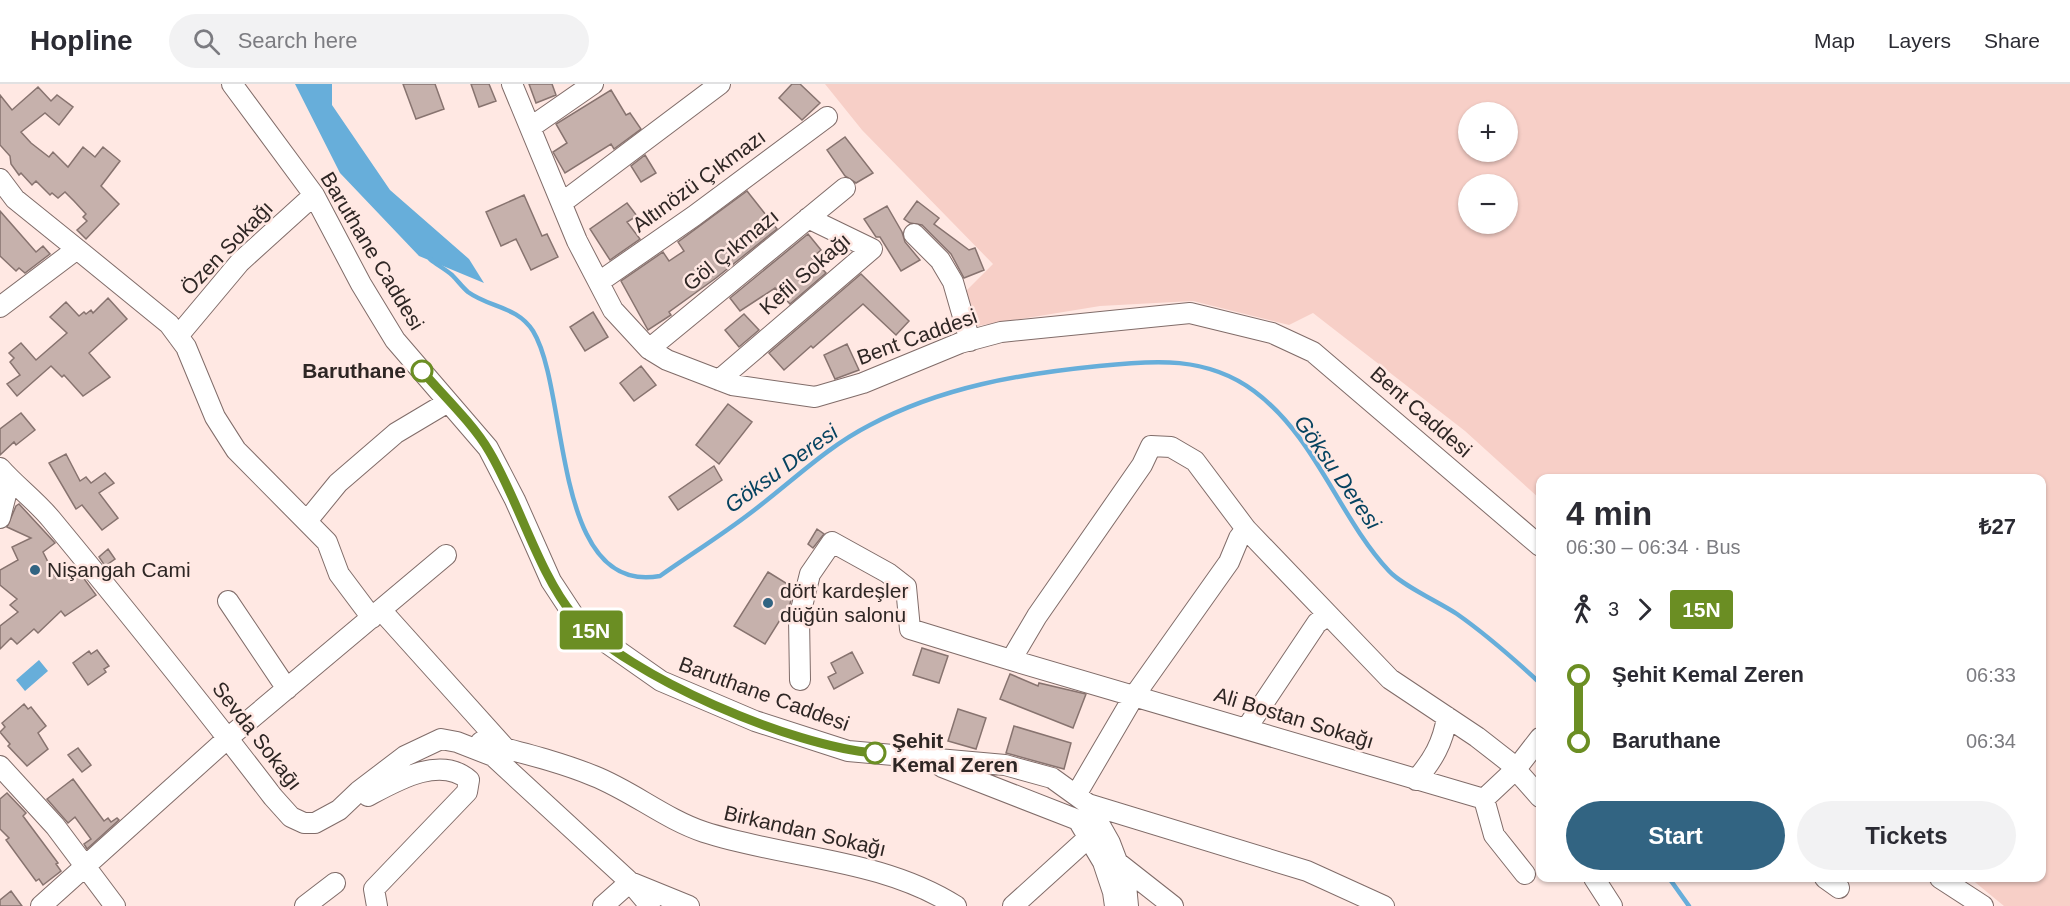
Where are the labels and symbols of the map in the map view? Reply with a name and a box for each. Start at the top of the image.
street label: Altınözü Çıkmazı [628,125,770,237]
street label: Baruthane Caddesi [316,168,429,334]
street label: Özen Sokağı [176,196,277,299]
street label: Göl Çıkmazı [679,204,783,295]
street label: Kefil Sokağı [755,228,855,319]
street label: Bent Caddesi [854,304,980,369]
place label: Baruthane [302,359,406,382]
marker: Baruthane [411,360,433,382]
street label: Bent Caddesi [1366,362,1476,462]
water label: Göksu Deresi [1289,411,1387,535]
water label: Göksu Deresi [720,418,843,518]
place label: Nişangah Cami [47,558,191,581]
marker: Nişangah Cami [28,563,42,577]
place label: dört kardeşler düğün salonu [780,579,908,626]
marker: dört kardeşler düğün salonu [761,596,775,610]
line badge: 15N [556,610,626,650]
street label: Baruthane Caddesi [676,652,853,735]
street label: Sevda Sokaḡı [208,677,307,794]
street label: Ali Bostan Sokağı [1212,682,1377,753]
place label: Şehit Kemal Zeren [892,729,1018,776]
marker: Şehit Kemal Zeren [864,742,886,764]
street label: Birkandan Sokağı [722,801,888,860]

